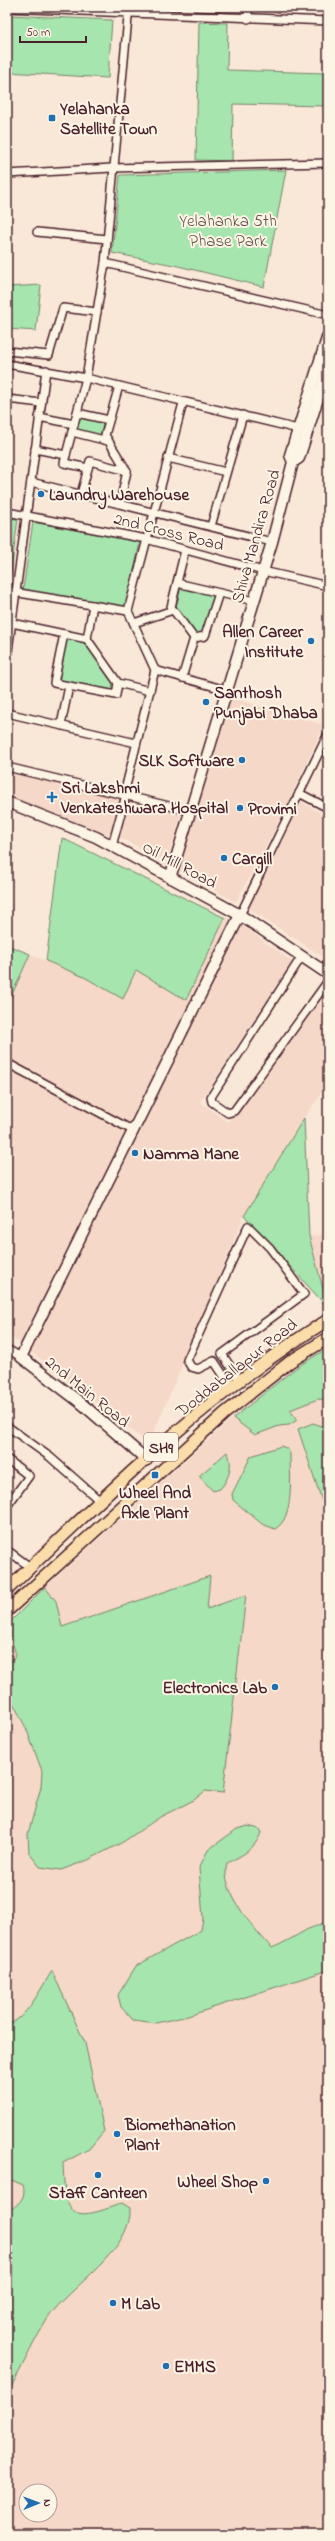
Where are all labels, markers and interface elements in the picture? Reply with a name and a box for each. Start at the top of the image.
scale bar [20,18,86,44]
text: 50 m [26,24,50,42]
place label: Yelahanka Satellite Town [59,97,158,142]
marker: Yelahanka Satellite Town [47,113,57,123]
park label: Yelahanka 5th Phase Park [179,209,277,254]
street label: Shiva Mandira Road [225,466,288,606]
place label: Laundry Warehouse [49,483,191,510]
marker: Laundry Warehouse [36,489,46,499]
street label: 2nd Cross Road [111,507,227,558]
place label: Allen Career Institute [222,620,304,665]
marker: Allen Career Institute [306,636,316,646]
place label: Santhosh Punjabi Dhaba [214,681,318,726]
marker: Santhosh Punjabi Dhaba [201,697,211,707]
place label: SLK Software [138,749,235,774]
marker: SLK Software [237,755,247,765]
place label: Sri Lakshmi Venkateshwara Hospital [60,776,228,821]
marker: Sri Lakshmi Venkateshwara Hospital [46,791,58,803]
place label: Provimi [248,797,297,822]
marker: Provimi [235,803,245,813]
street label: Oil Mill Road [137,835,222,896]
place label: Cargill [232,847,272,874]
marker: Cargill [219,853,229,863]
place label: Namma Mane [143,1142,240,1167]
marker: Namma Mane [130,1148,140,1158]
street label: Doddaballapur Road [170,1312,303,1424]
street label: 2nd Main Road [39,1350,135,1435]
road number: SH9 [144,1433,178,1461]
marker: Wheel And Axle Plant [150,1470,160,1480]
place label: Wheel And Axle Plant [119,1481,191,1526]
place label: Electronics Lab [163,1676,267,1701]
marker: Electronics Lab [270,1682,280,1692]
place label: Biomethanation Plant [124,2113,236,2158]
marker: Biomethanation Plant [112,2129,122,2139]
marker: Staff Canteen [93,2170,103,2180]
place label: Wheel Shop [177,2170,258,2195]
marker: Wheel Shop [261,2176,271,2186]
place label: Staff Canteen [49,2181,148,2206]
place label: M Lab [121,2292,160,2317]
marker: M Lab [108,2298,118,2308]
place label: EMMS [174,2355,216,2380]
marker: EMMS [161,2361,171,2371]
north arrow [18,2483,58,2523]
text: N [39,2499,55,2507]

